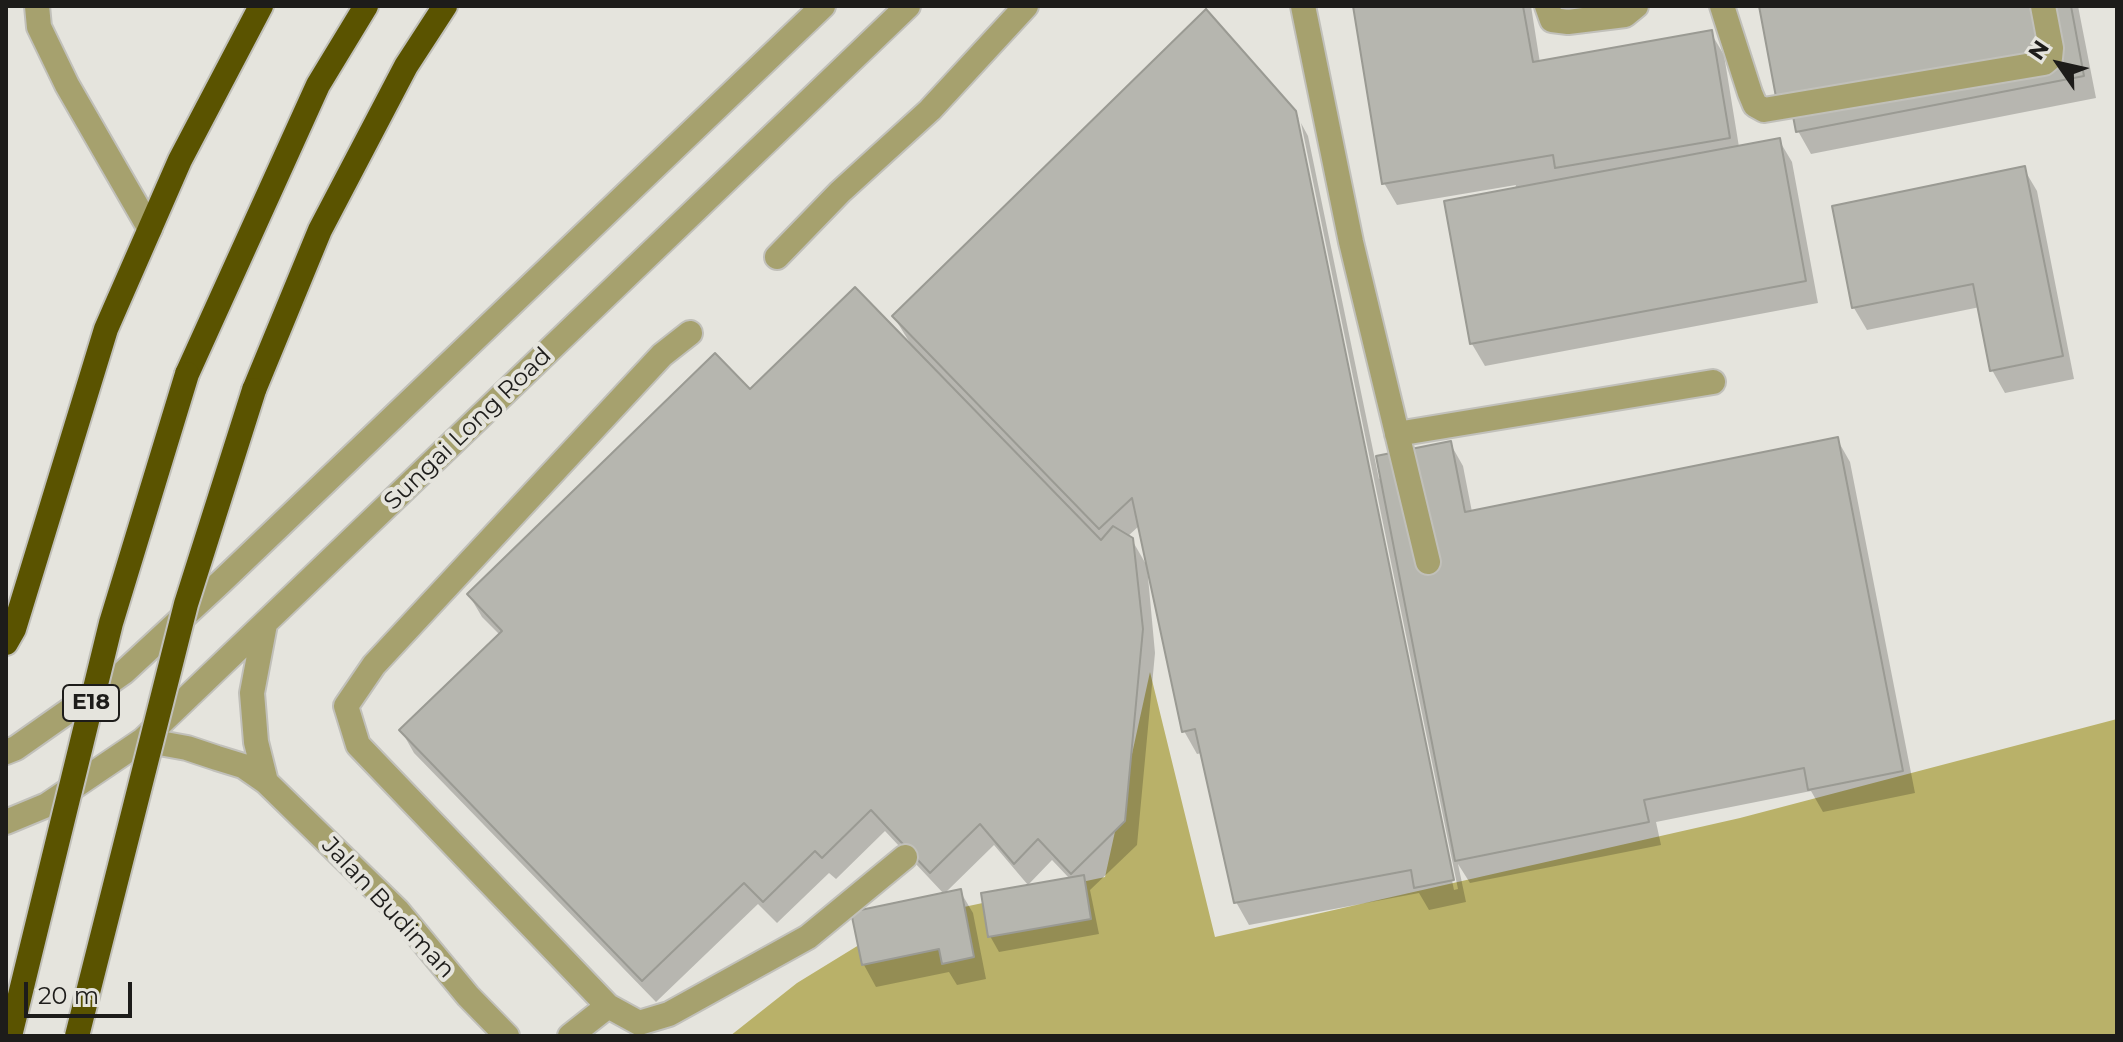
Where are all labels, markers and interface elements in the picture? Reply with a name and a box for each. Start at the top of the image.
north arrow [2019,24,2099,104]
text: N [2023,35,2055,65]
street label: Sungai Long Road [378,342,558,516]
road number: E18 [63,685,119,721]
street label: Jalan Budiman [315,832,461,984]
scale bar [28,966,136,1016]
text: 20 m [38,981,99,1010]

